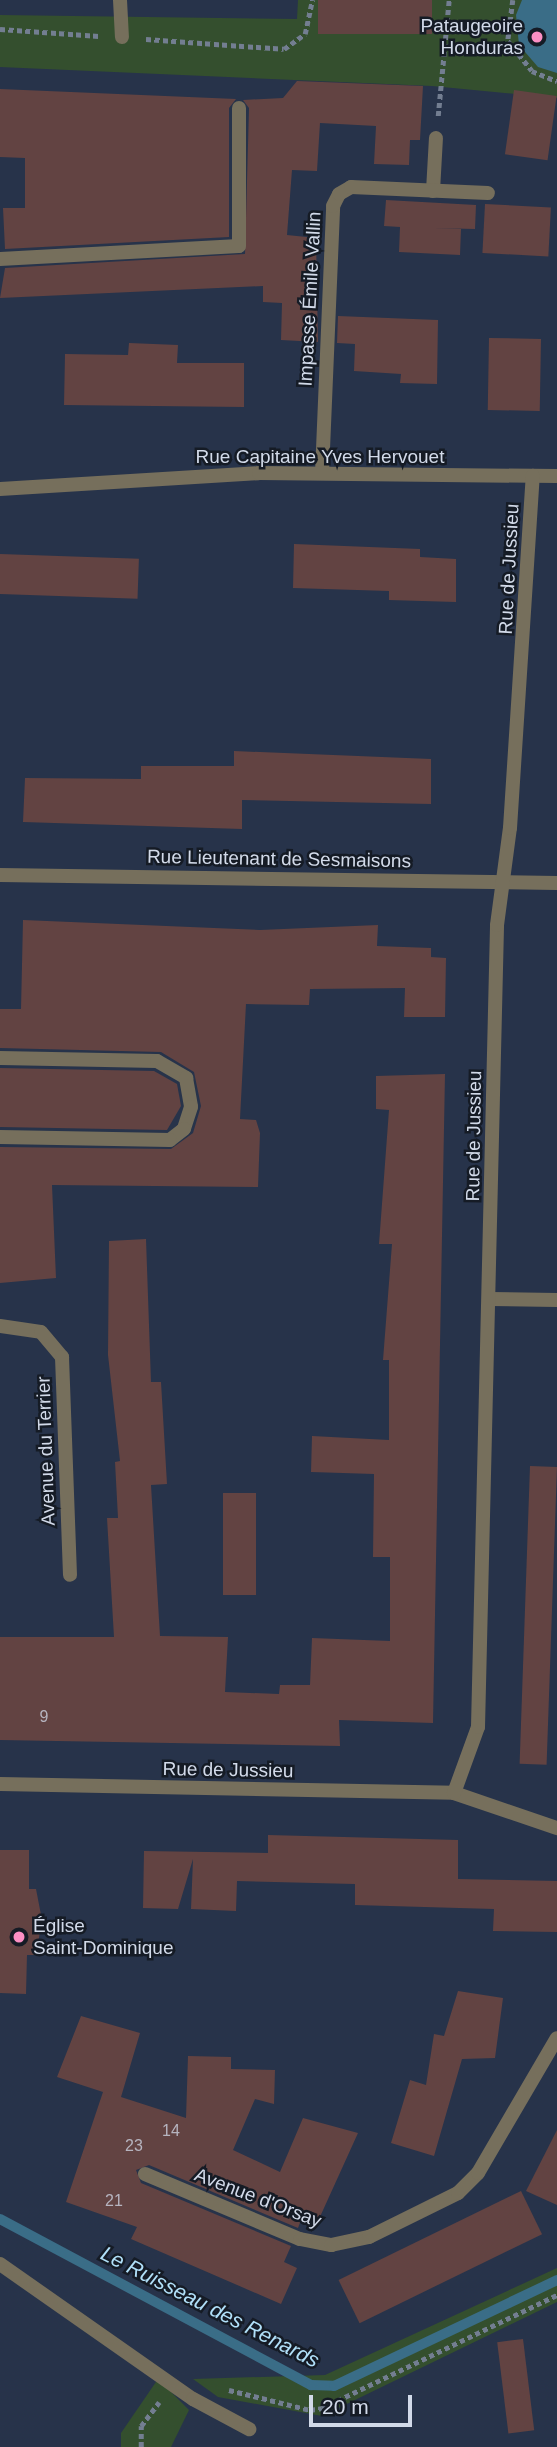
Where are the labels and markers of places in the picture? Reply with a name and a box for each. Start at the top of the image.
place label: Pataugeoire Honduras [421,15,523,59]
marker: Pataugeoire Honduras [529,29,545,45]
place label: Église Saint-Dominique [33,1915,173,1959]
marker: Église Saint-Dominique [11,1929,27,1945]

